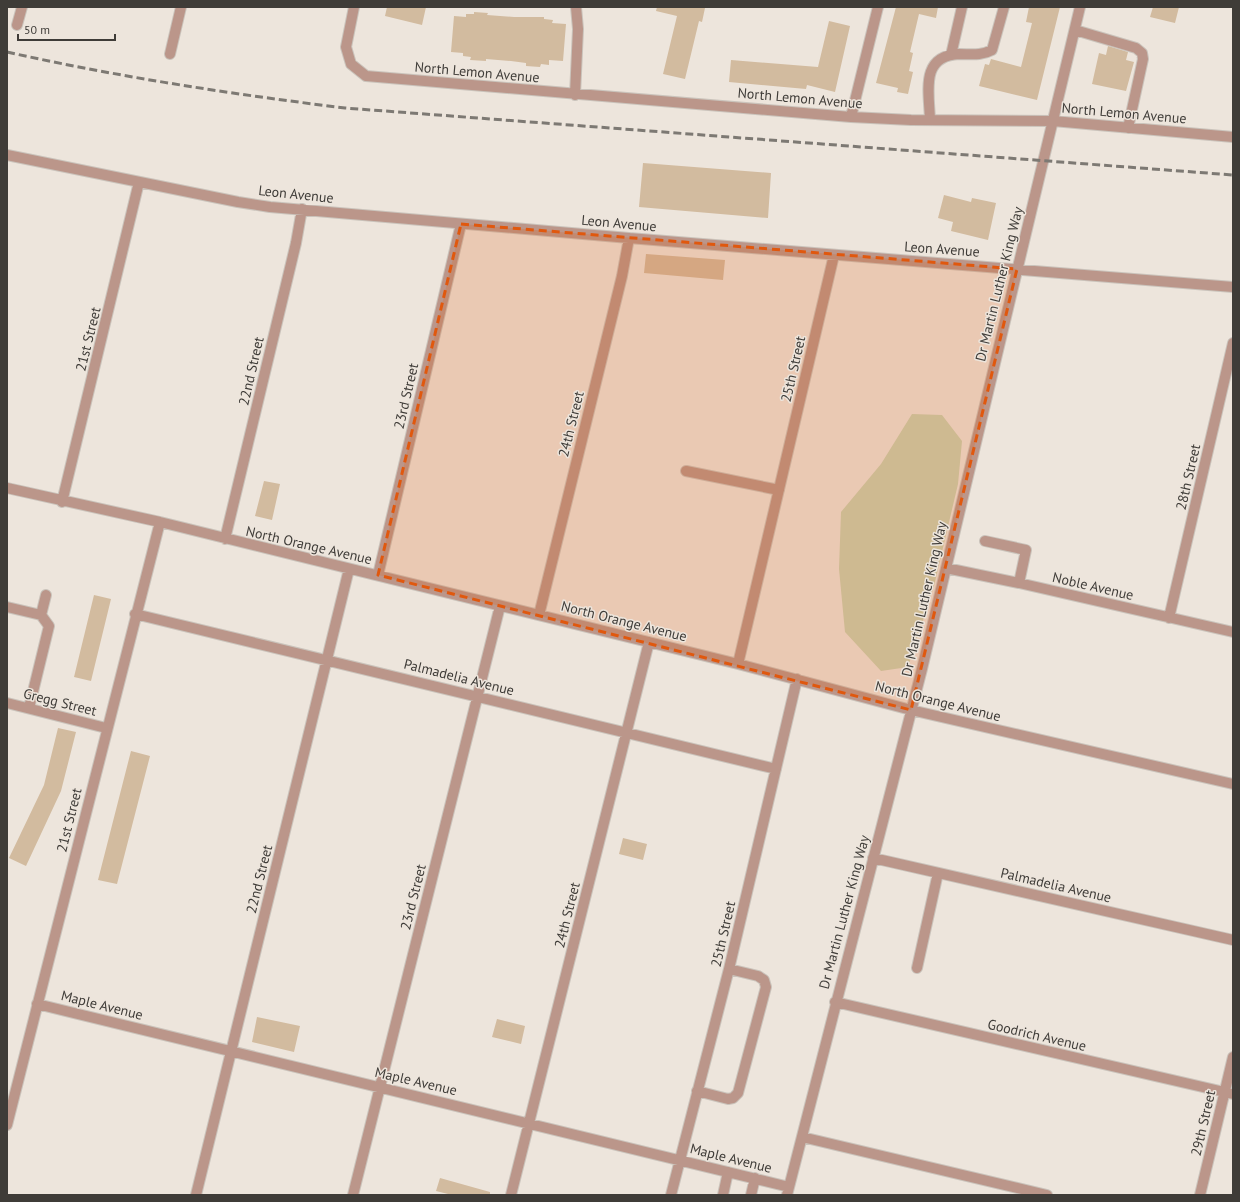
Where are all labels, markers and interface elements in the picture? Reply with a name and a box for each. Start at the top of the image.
scale bar [18,16,115,42]
text: 50 m [24,22,50,37]
street label: North Lemon Avenue [414,58,540,86]
street label: North Lemon Avenue [737,84,863,112]
street label: North Lemon Avenue [1061,99,1187,127]
street label: Leon Avenue [257,181,335,207]
street label: Dr Martin Luther King Way [971,204,1027,363]
street label: Leon Avenue [581,211,657,235]
street label: Leon Avenue [904,237,980,261]
street label: 21st Street [71,305,105,373]
street label: 25th Street [777,334,809,404]
street label: 22nd Street [234,335,268,407]
street label: 23rd Street [390,361,422,431]
street label: 24th Street [554,389,588,459]
street label: 28th Street [1172,442,1204,512]
street label: Dr Martin Luther King Way [897,519,951,678]
street label: North Orange Avenue [244,522,374,568]
street label: Noble Avenue [1051,568,1135,604]
street label: North Orange Avenue [559,597,689,645]
street label: Palmadelia Avenue [402,655,516,699]
street label: North Orange Avenue [873,677,1003,725]
street label: Gregg Street [22,684,99,720]
street label: 21st Street [52,786,86,854]
street label: Dr Martin Luther King Way [815,833,873,991]
street label: 22nd Street [242,843,276,915]
street label: 23rd Street [396,862,430,932]
street label: Palmadelia Avenue [999,864,1113,906]
street label: 24th Street [550,880,584,950]
street label: 25th Street [707,899,739,969]
street label: Maple Avenue [59,986,145,1024]
street label: Goodrich Avenue [986,1015,1088,1055]
street label: Maple Avenue [373,1063,459,1099]
street label: 29th Street [1187,1088,1219,1158]
street label: Maple Avenue [688,1139,774,1177]

